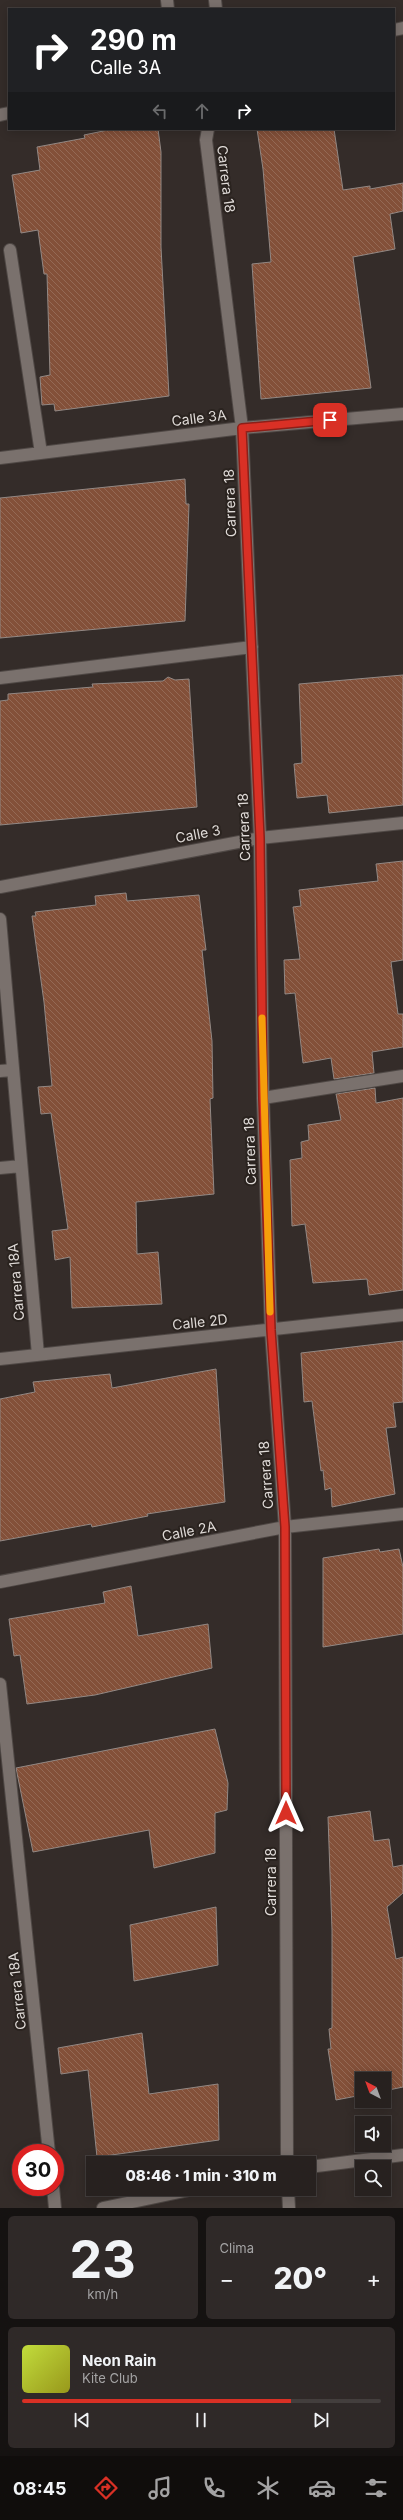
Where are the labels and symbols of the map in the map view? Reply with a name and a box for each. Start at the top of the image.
street label: Carrera 18 [214,144,239,214]
pin [313,403,347,437]
street label: Calle 3A [170,406,228,429]
street label: Carrera 18 [220,469,239,537]
street label: Carrera 18 [234,793,253,861]
street label: Calle 3 [174,821,222,846]
street label: Carrera 18 [240,1117,259,1185]
street label: Carrera 18A [4,1242,27,1322]
street label: Calle 2D [171,1310,228,1333]
street label: Carrera 18 [255,1440,276,1510]
street label: Calle 2A [160,1517,218,1544]
position arrow [265,1792,307,1834]
street label: Carrera 18 [262,1848,279,1916]
street label: Carrera 18A [4,1951,29,2031]
north arrow [355,2072,391,2108]
speed limit sign: 30 [12,2144,64,2196]

